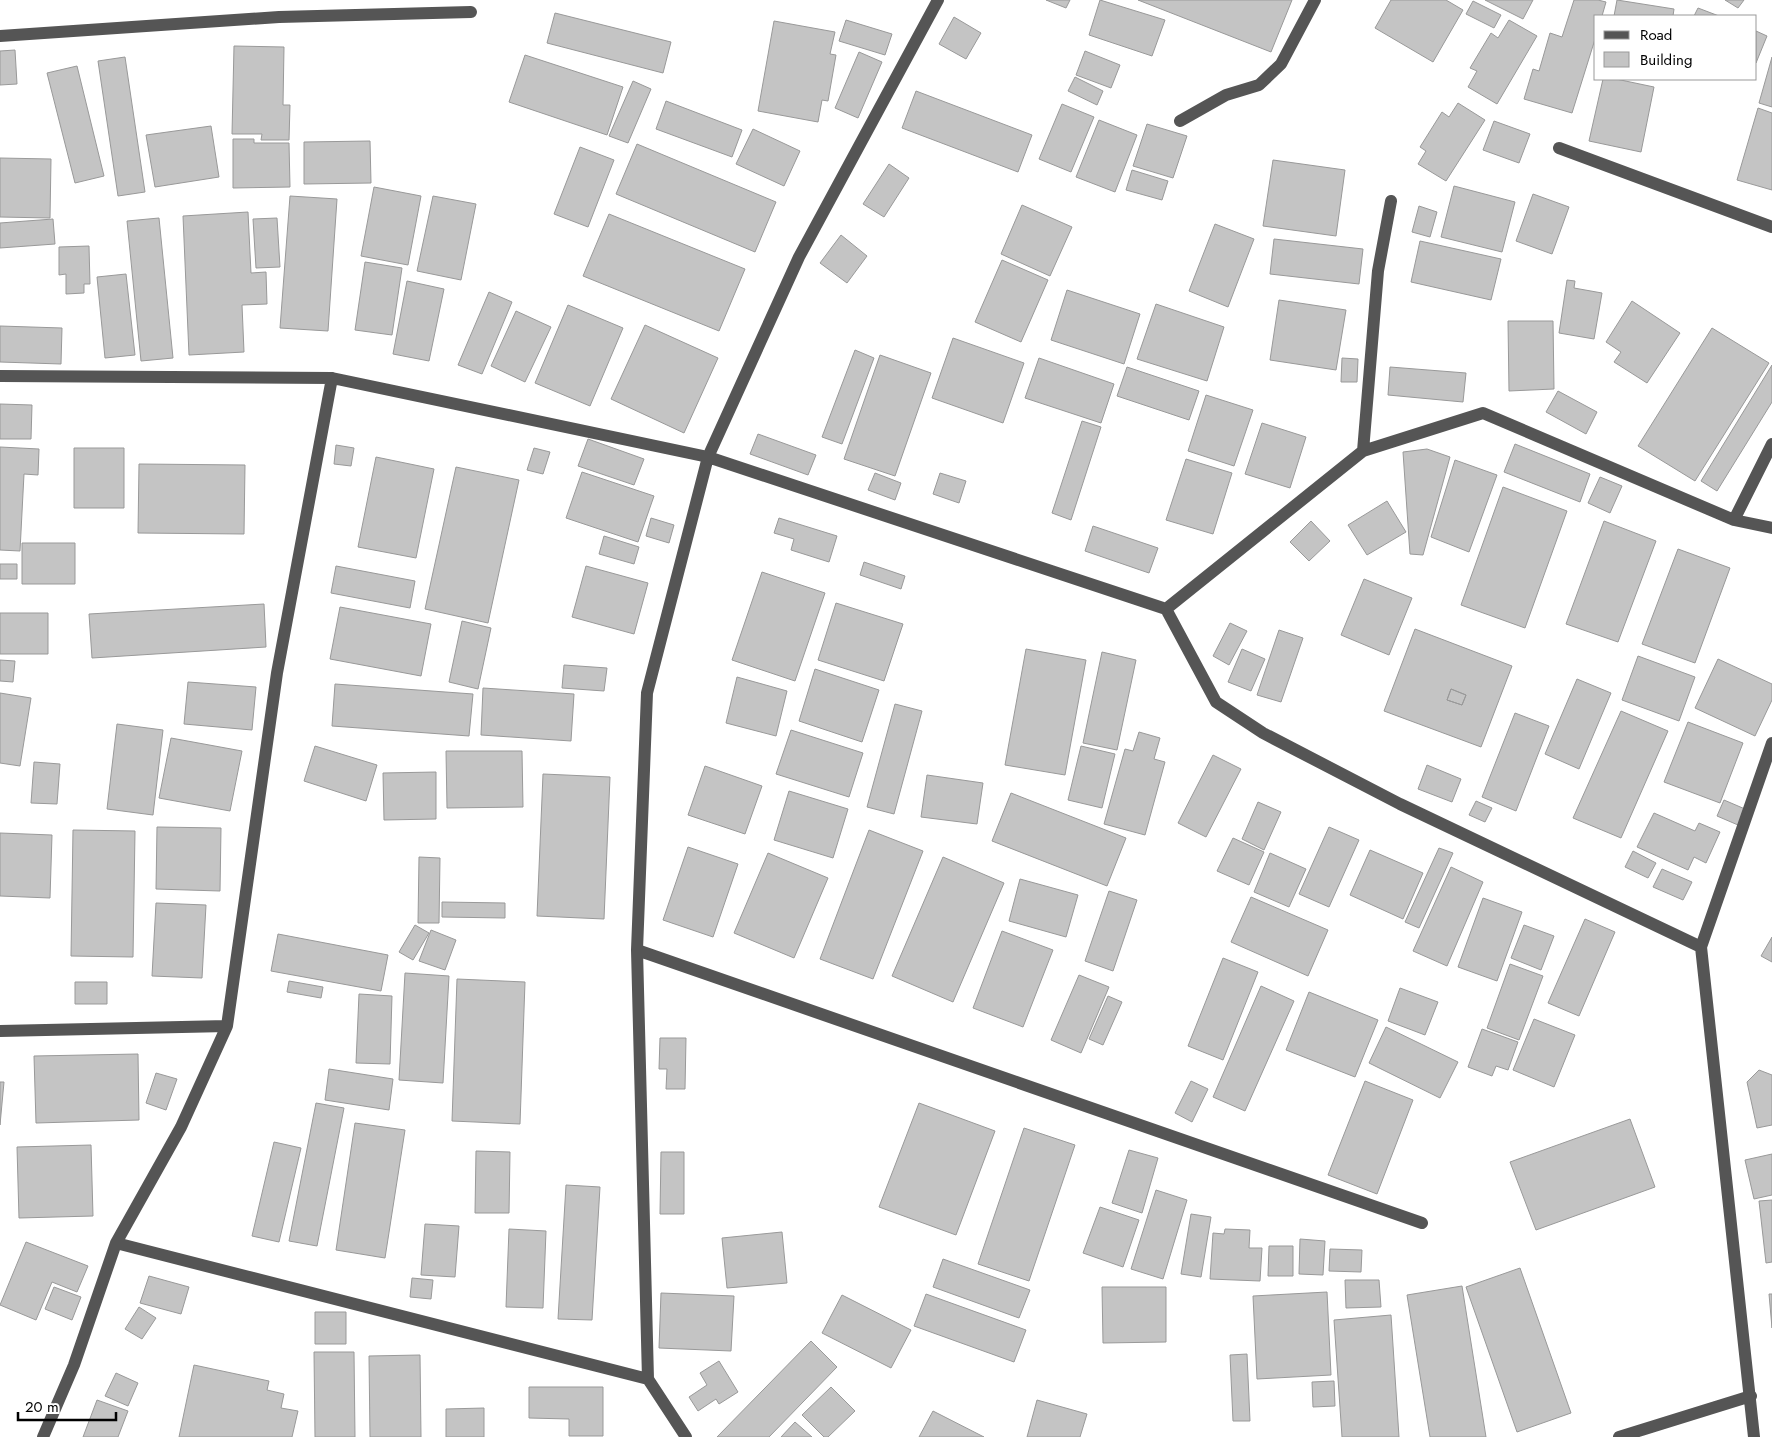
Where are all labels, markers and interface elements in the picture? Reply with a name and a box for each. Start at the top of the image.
legend [1594,15,1757,80]
text: Road [1640,24,1672,46]
text: Building [1640,49,1692,71]
scale bar [18,1390,115,1422]
text: 20 m [25,1396,59,1418]

